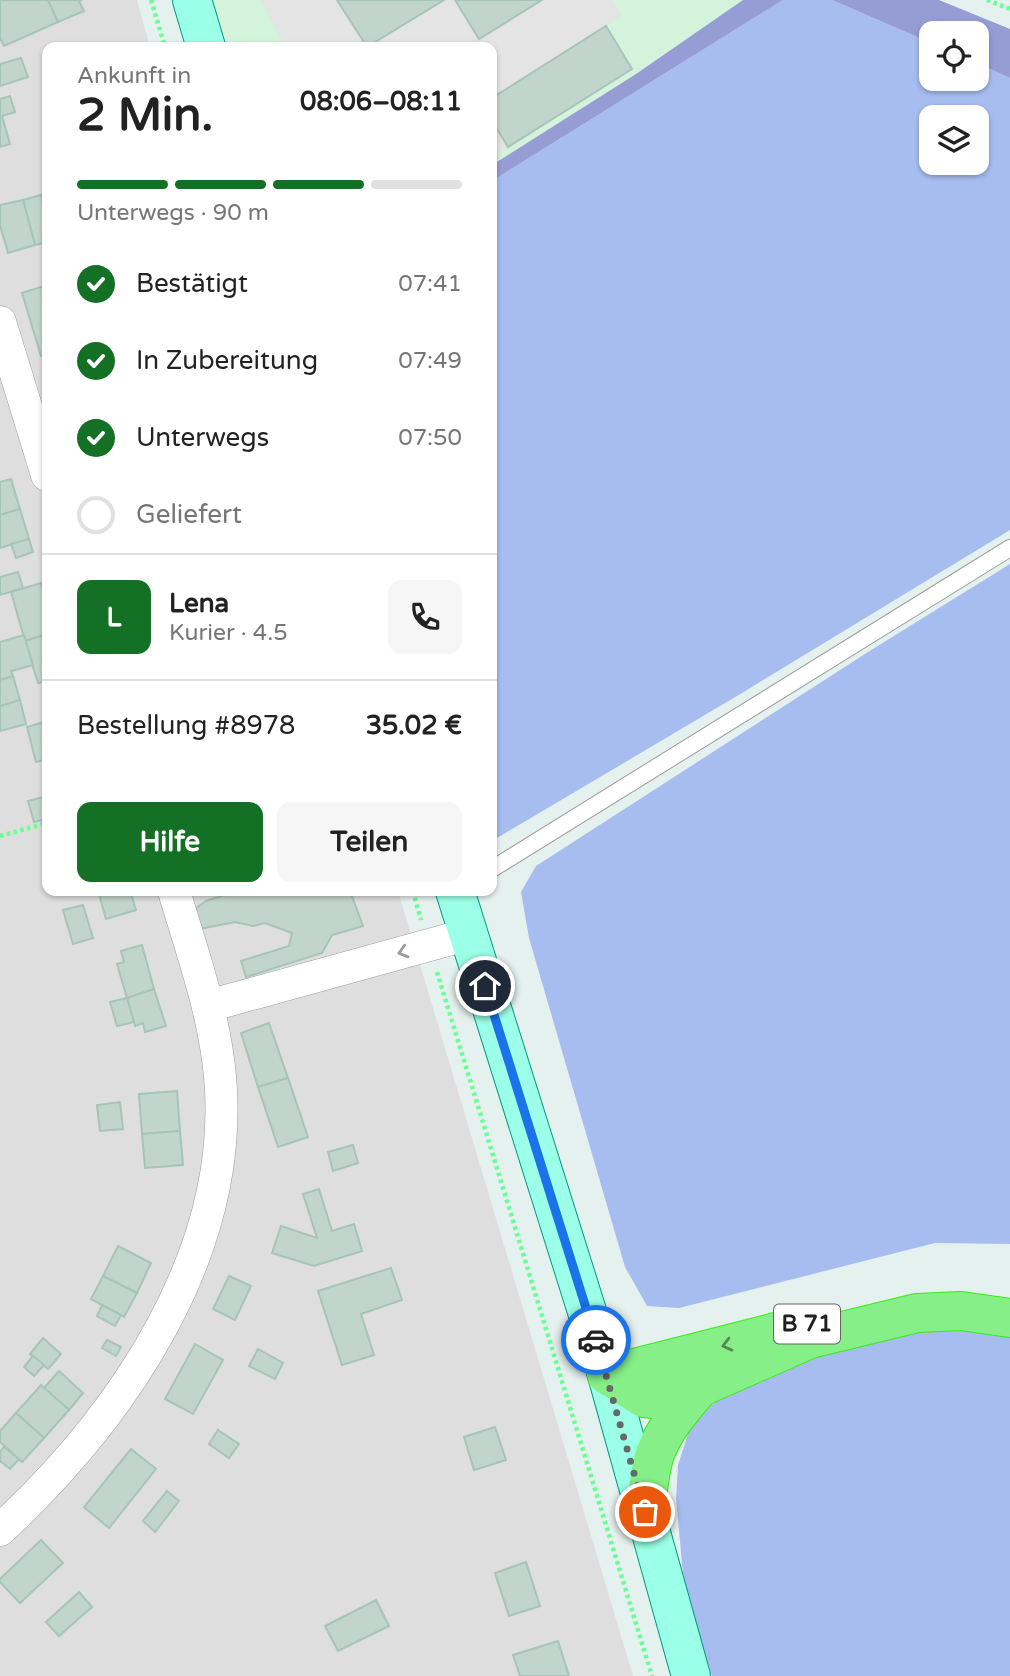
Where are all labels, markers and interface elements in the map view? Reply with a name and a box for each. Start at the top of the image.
map controls [919,21,989,175]
button: locate [919,21,989,91]
text: Ankunft in [77,62,191,90]
text: 08:06–08:11 [300,86,462,117]
text: 2 Min. [77,88,213,143]
button: layers [919,105,989,175]
text: Unterwegs · 90 m [77,199,269,227]
icon: check [77,265,115,303]
text: Bestätigt [136,268,248,299]
text: 07:41 [398,270,462,298]
icon: check [77,342,115,380]
text: In Zubereitung [136,345,318,376]
text: 07:49 [398,347,462,375]
icon: check [77,419,115,457]
text: Unterwegs [136,422,269,453]
text: 07:50 [398,424,462,452]
text: Geliefert [136,499,242,530]
button: phone [388,580,462,654]
text: Lena [169,588,229,619]
text: L [107,602,121,633]
text: Kurier · 4.5 [169,619,288,647]
text: Bestellung #8978 [77,710,295,741]
text: 35.02 € [366,710,462,741]
button: Hilfe [77,802,263,882]
button: Teilen [277,802,462,882]
one-way arrow [397,944,409,958]
pin [455,956,515,1016]
icon: home [466,967,504,1005]
road number: B 71 [774,1304,840,1344]
courier [561,1305,631,1375]
icon: car [577,1321,615,1359]
one-way arrow [721,1337,733,1351]
pin [615,1482,675,1542]
icon: bag [626,1493,664,1531]

